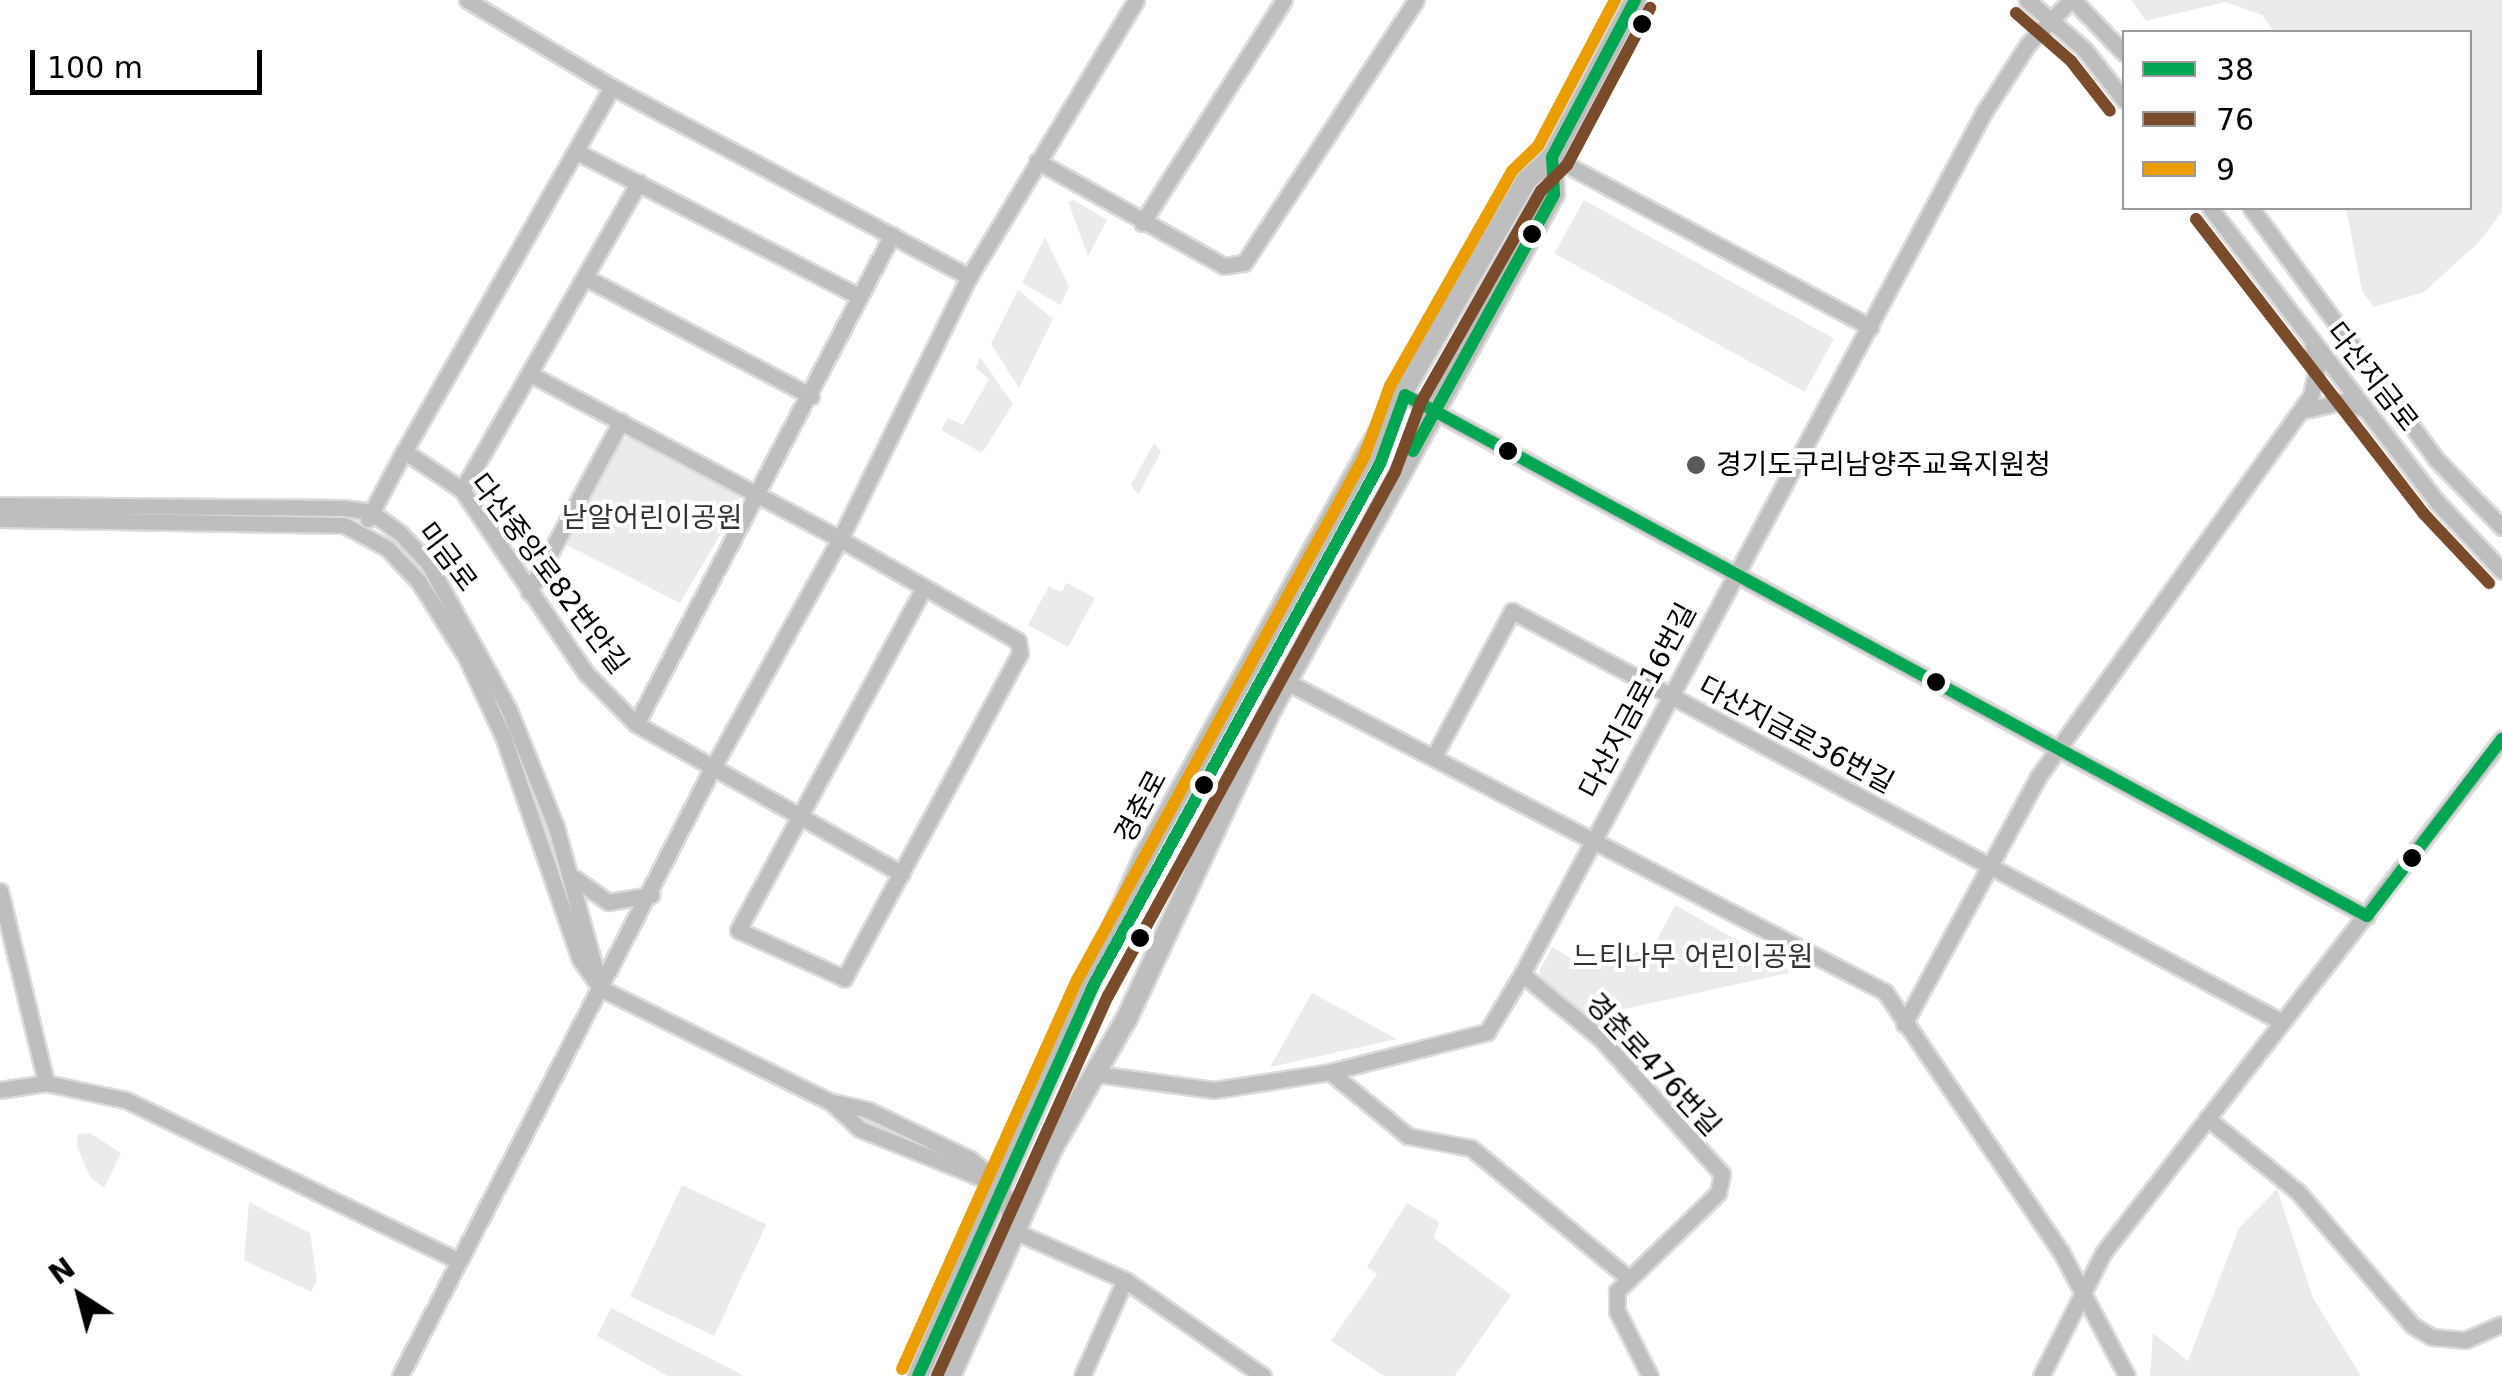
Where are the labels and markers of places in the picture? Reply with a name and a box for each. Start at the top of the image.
unlabelled marker [1632,14,1652,34]
unlabelled marker [1522,224,1542,244]
unlabelled marker [1498,441,1518,461]
place label: 경기도구리남양주교육지원청 [1716,448,2051,482]
marker: 경기도구리남양주교육지원청 [1685,454,1707,476]
unlabelled marker [1926,672,1946,692]
unlabelled marker [1194,775,1214,795]
unlabelled marker [2402,848,2422,868]
unlabelled marker [1130,928,1150,948]

